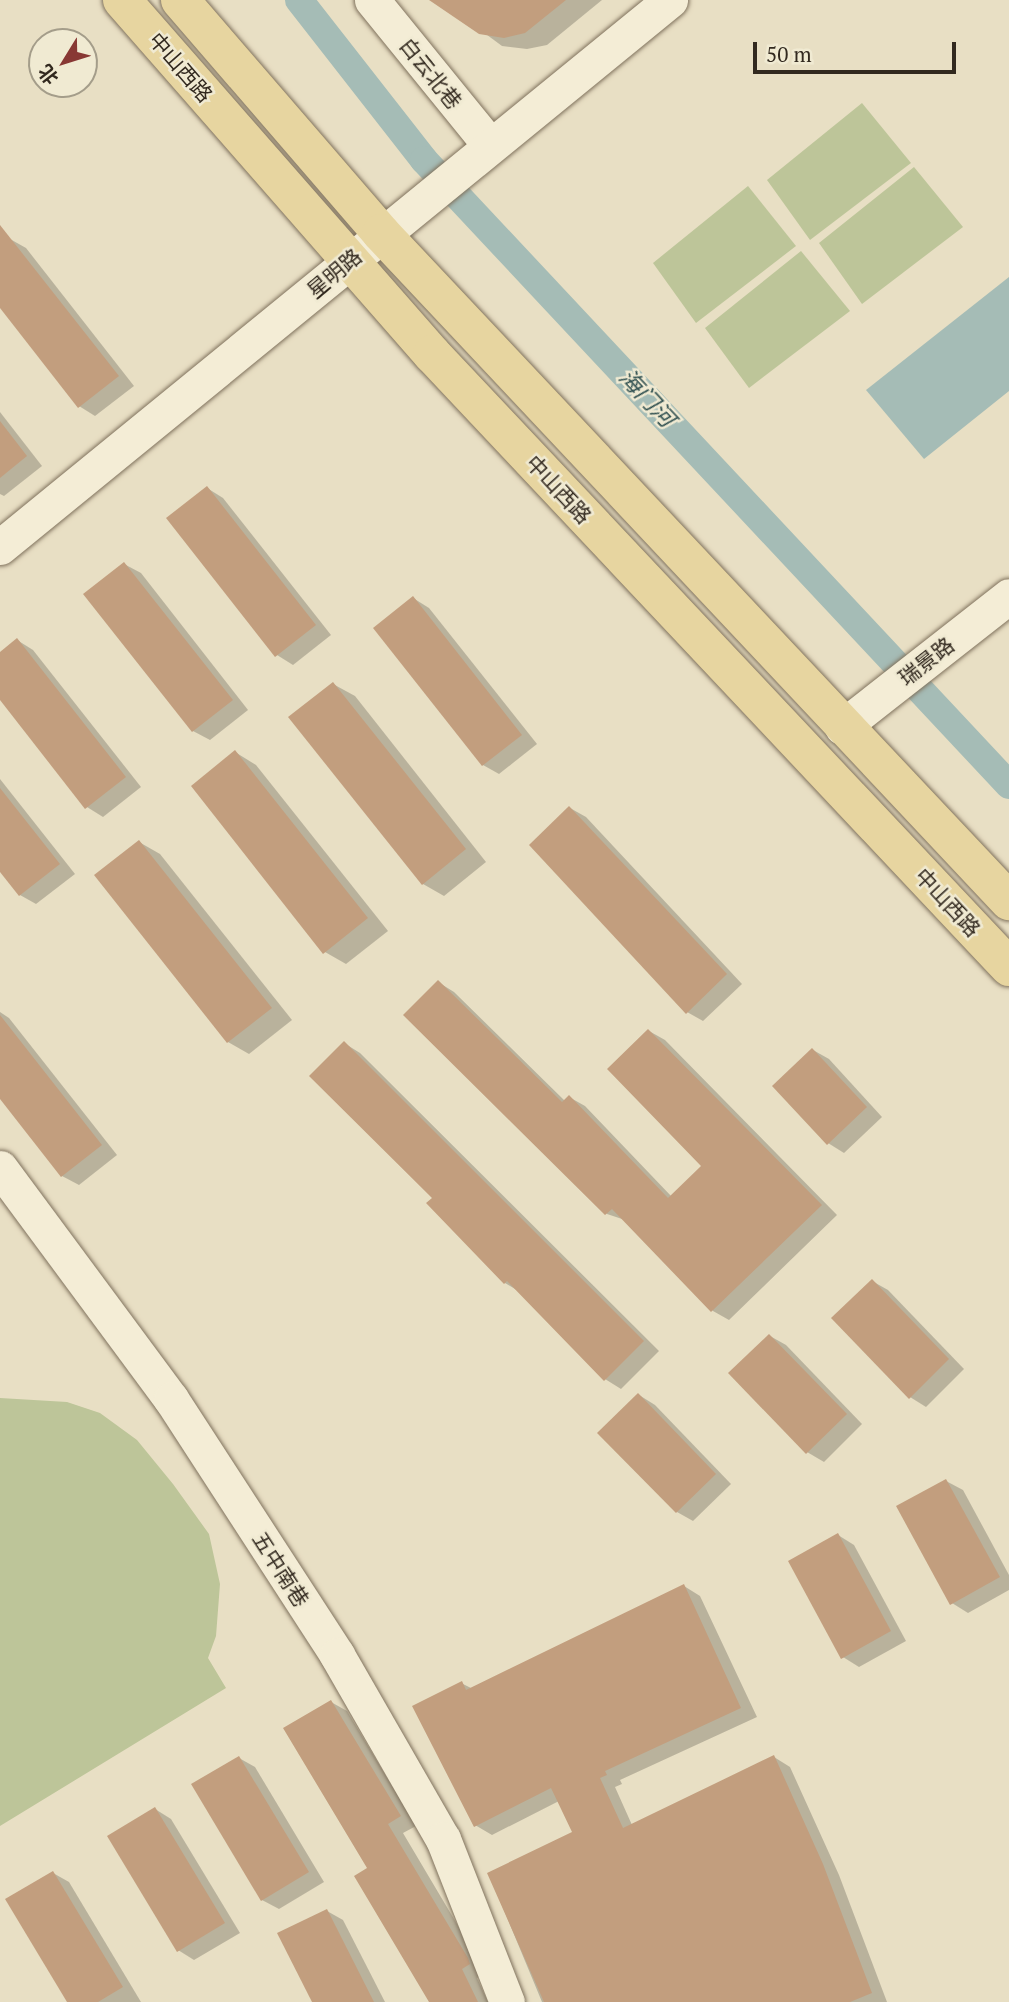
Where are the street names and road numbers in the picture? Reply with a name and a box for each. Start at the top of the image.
street label: 中山西路 [144,27,218,107]
street label: 白云北巷 [395,32,467,114]
street label: 星明路 [302,243,366,303]
street label: 中山西路 [521,450,597,528]
street label: 瑞景路 [893,632,959,690]
street label: 中山西路 [910,863,986,941]
street label: 五中南巷 [248,1527,314,1611]

